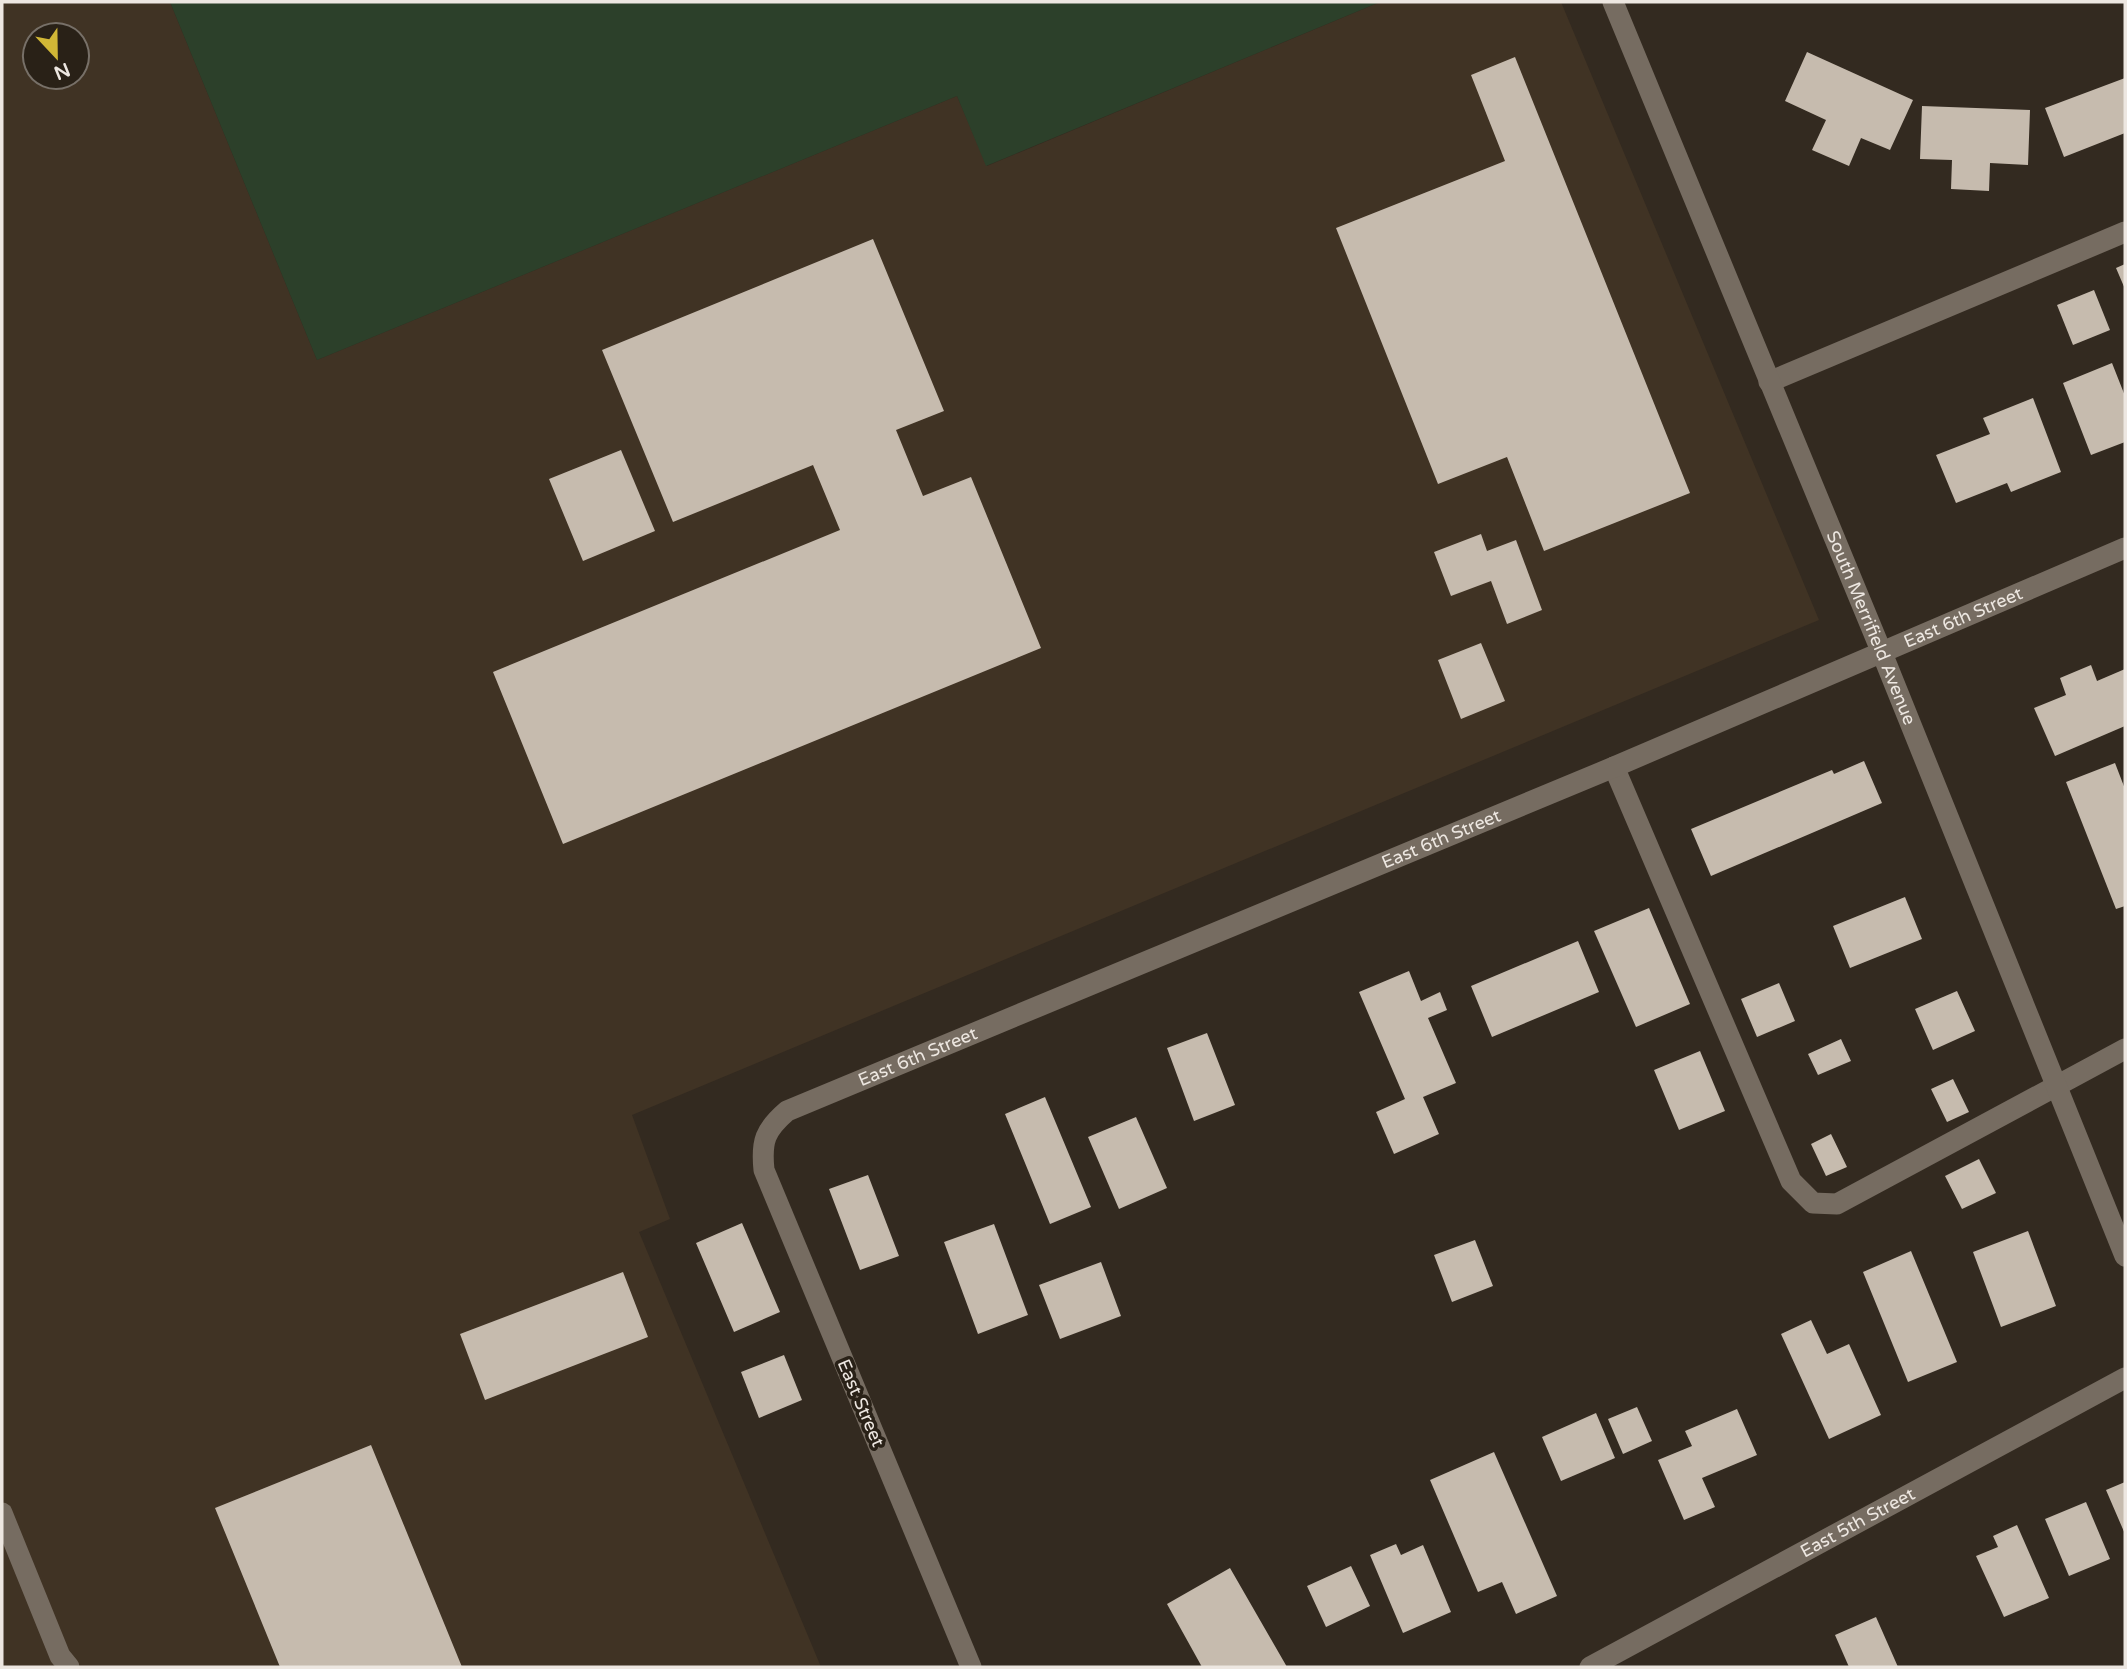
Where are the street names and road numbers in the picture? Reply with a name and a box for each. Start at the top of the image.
street label: South Merrifield Avenue [1822,527,1921,728]
street label: East 6th Street [1900,582,2026,653]
street label: East 6th Street [1378,804,1504,873]
street label: East 6th Street [855,1022,981,1091]
street label: East Street [833,1356,889,1450]
street label: East 5th Street [1796,1483,1919,1562]

